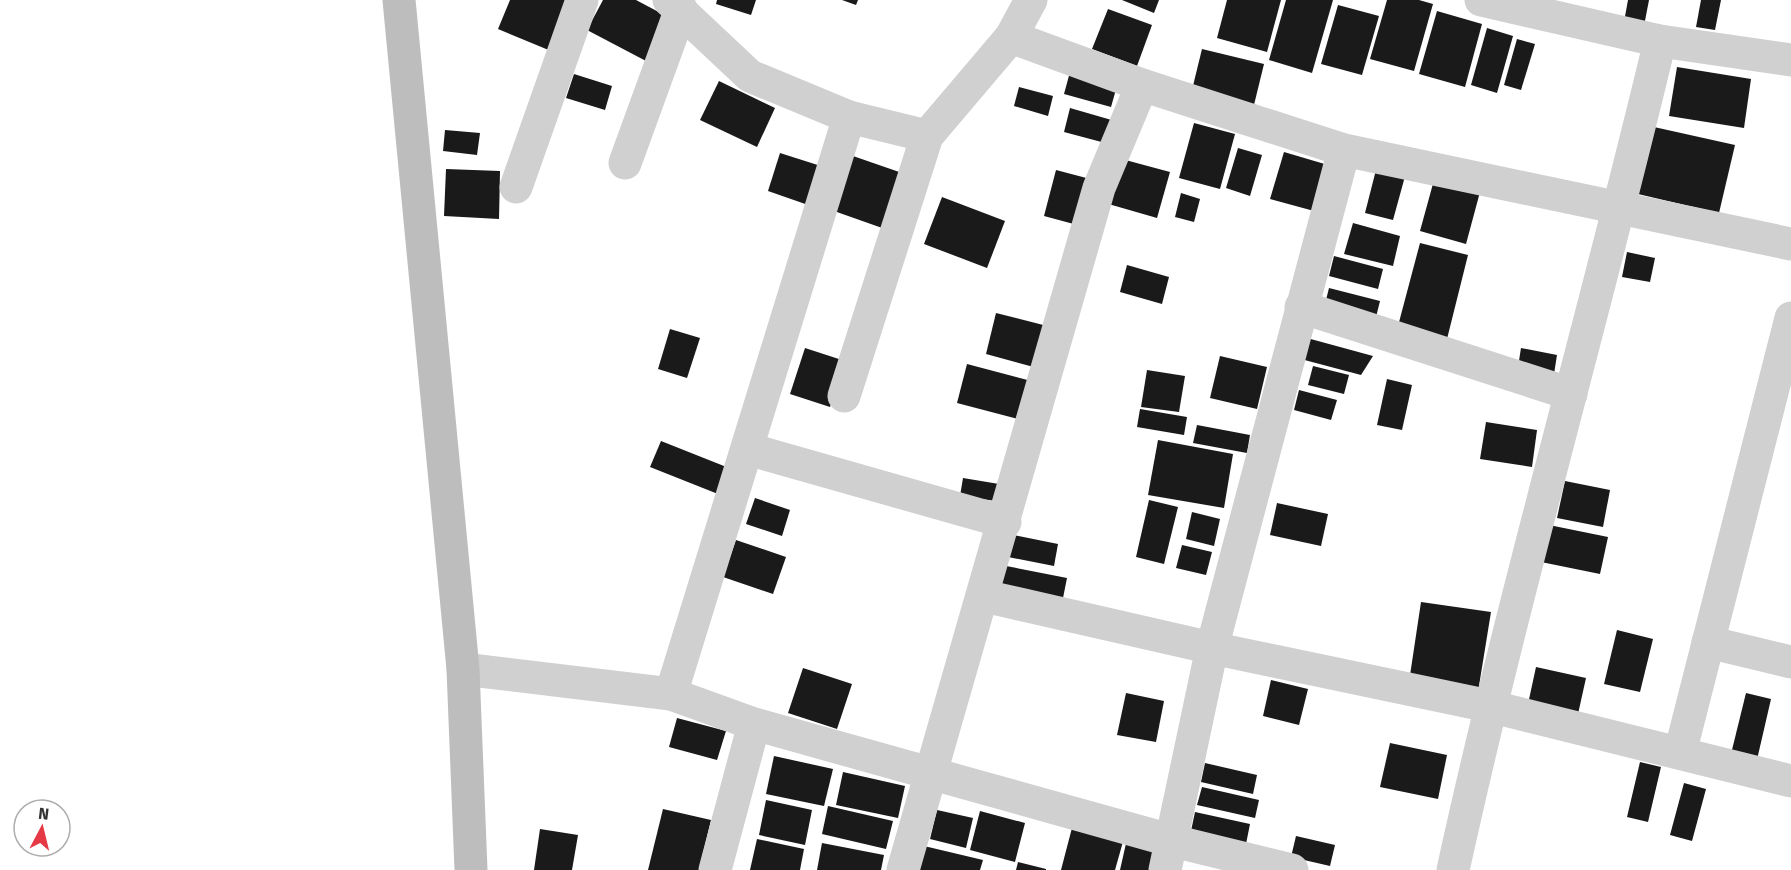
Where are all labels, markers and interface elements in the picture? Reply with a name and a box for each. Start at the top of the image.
north arrow [12,798,72,858]
text: N [37,804,50,824]

